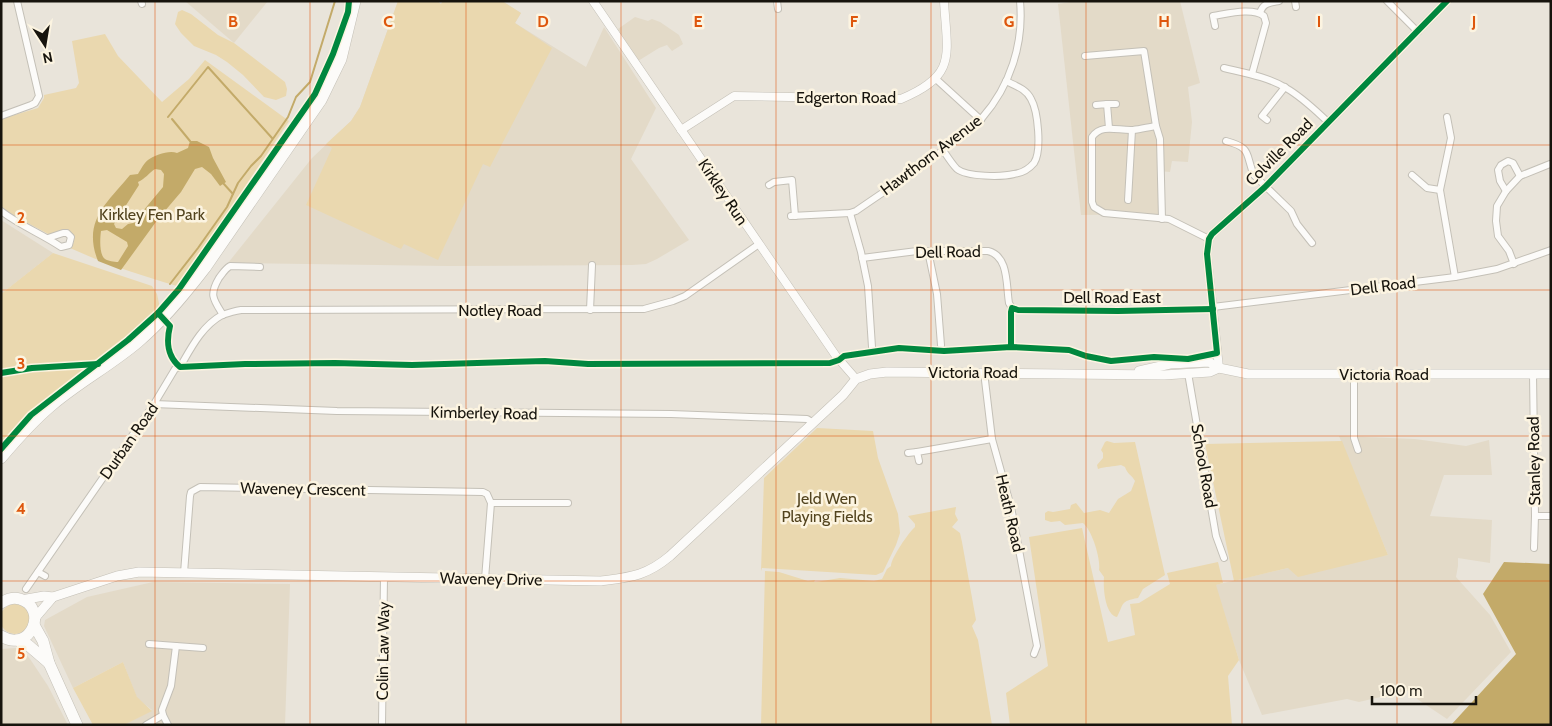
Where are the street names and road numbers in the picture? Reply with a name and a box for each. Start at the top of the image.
street label: Edgerton Road [796,88,896,107]
street label: Hawthorn Avenue [877,111,985,199]
street label: Colville Road [1241,114,1317,190]
street label: Kirkley Run [694,155,752,229]
street label: Dell Road [915,242,981,262]
street label: Dell Road [1349,273,1417,299]
street label: Dell Road East [1063,288,1161,307]
street label: Notley Road [458,301,542,320]
street label: Victoria Road [928,363,1018,382]
street label: Victoria Road [1339,365,1429,384]
street label: Durban Road [96,399,162,483]
street label: Kimberley Road [430,403,538,423]
street label: Stanley Road [1524,416,1544,506]
street label: School Road [1187,423,1221,509]
street label: Heath Road [992,472,1028,554]
street label: Waveney Crescent [240,478,367,500]
street label: Waveney Drive [440,569,542,589]
street label: Colin Law Way [373,601,393,701]

